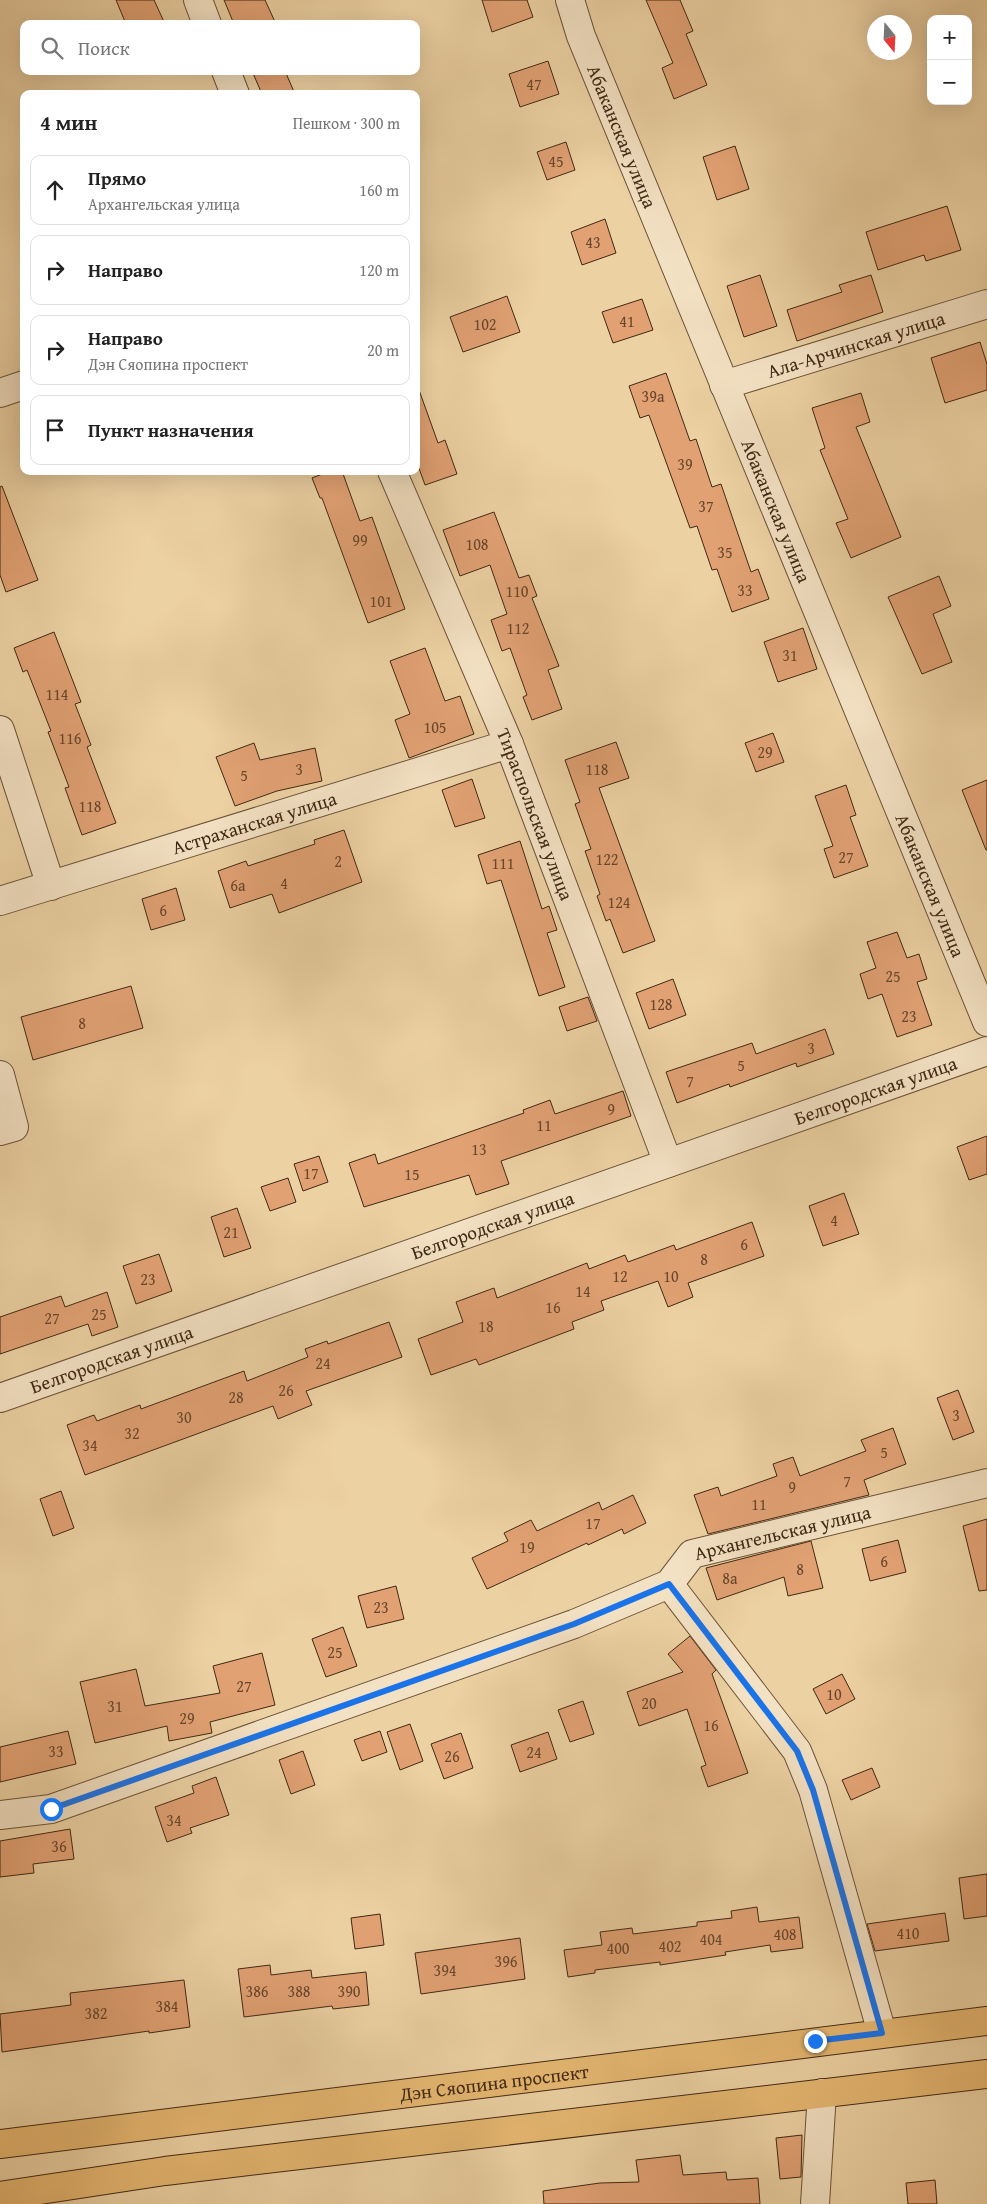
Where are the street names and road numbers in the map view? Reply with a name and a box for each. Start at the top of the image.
street label: Абаканская улица [580,60,664,212]
street label: Ала-Арчинская улица [764,304,948,385]
street label: Абаканская улица [734,435,819,587]
street label: Тираспольская улица [490,724,581,904]
street label: Астраханская улица [168,784,340,861]
street label: Абаканская улица [889,809,973,961]
street label: Белгородская улица [790,1049,961,1132]
street label: Белгородская улица [407,1183,578,1266]
street label: Белгородская улица [26,1317,197,1400]
street label: Архангельская улица [691,1497,873,1567]
street label: Дэн Сяопина проспект [397,2057,591,2108]

